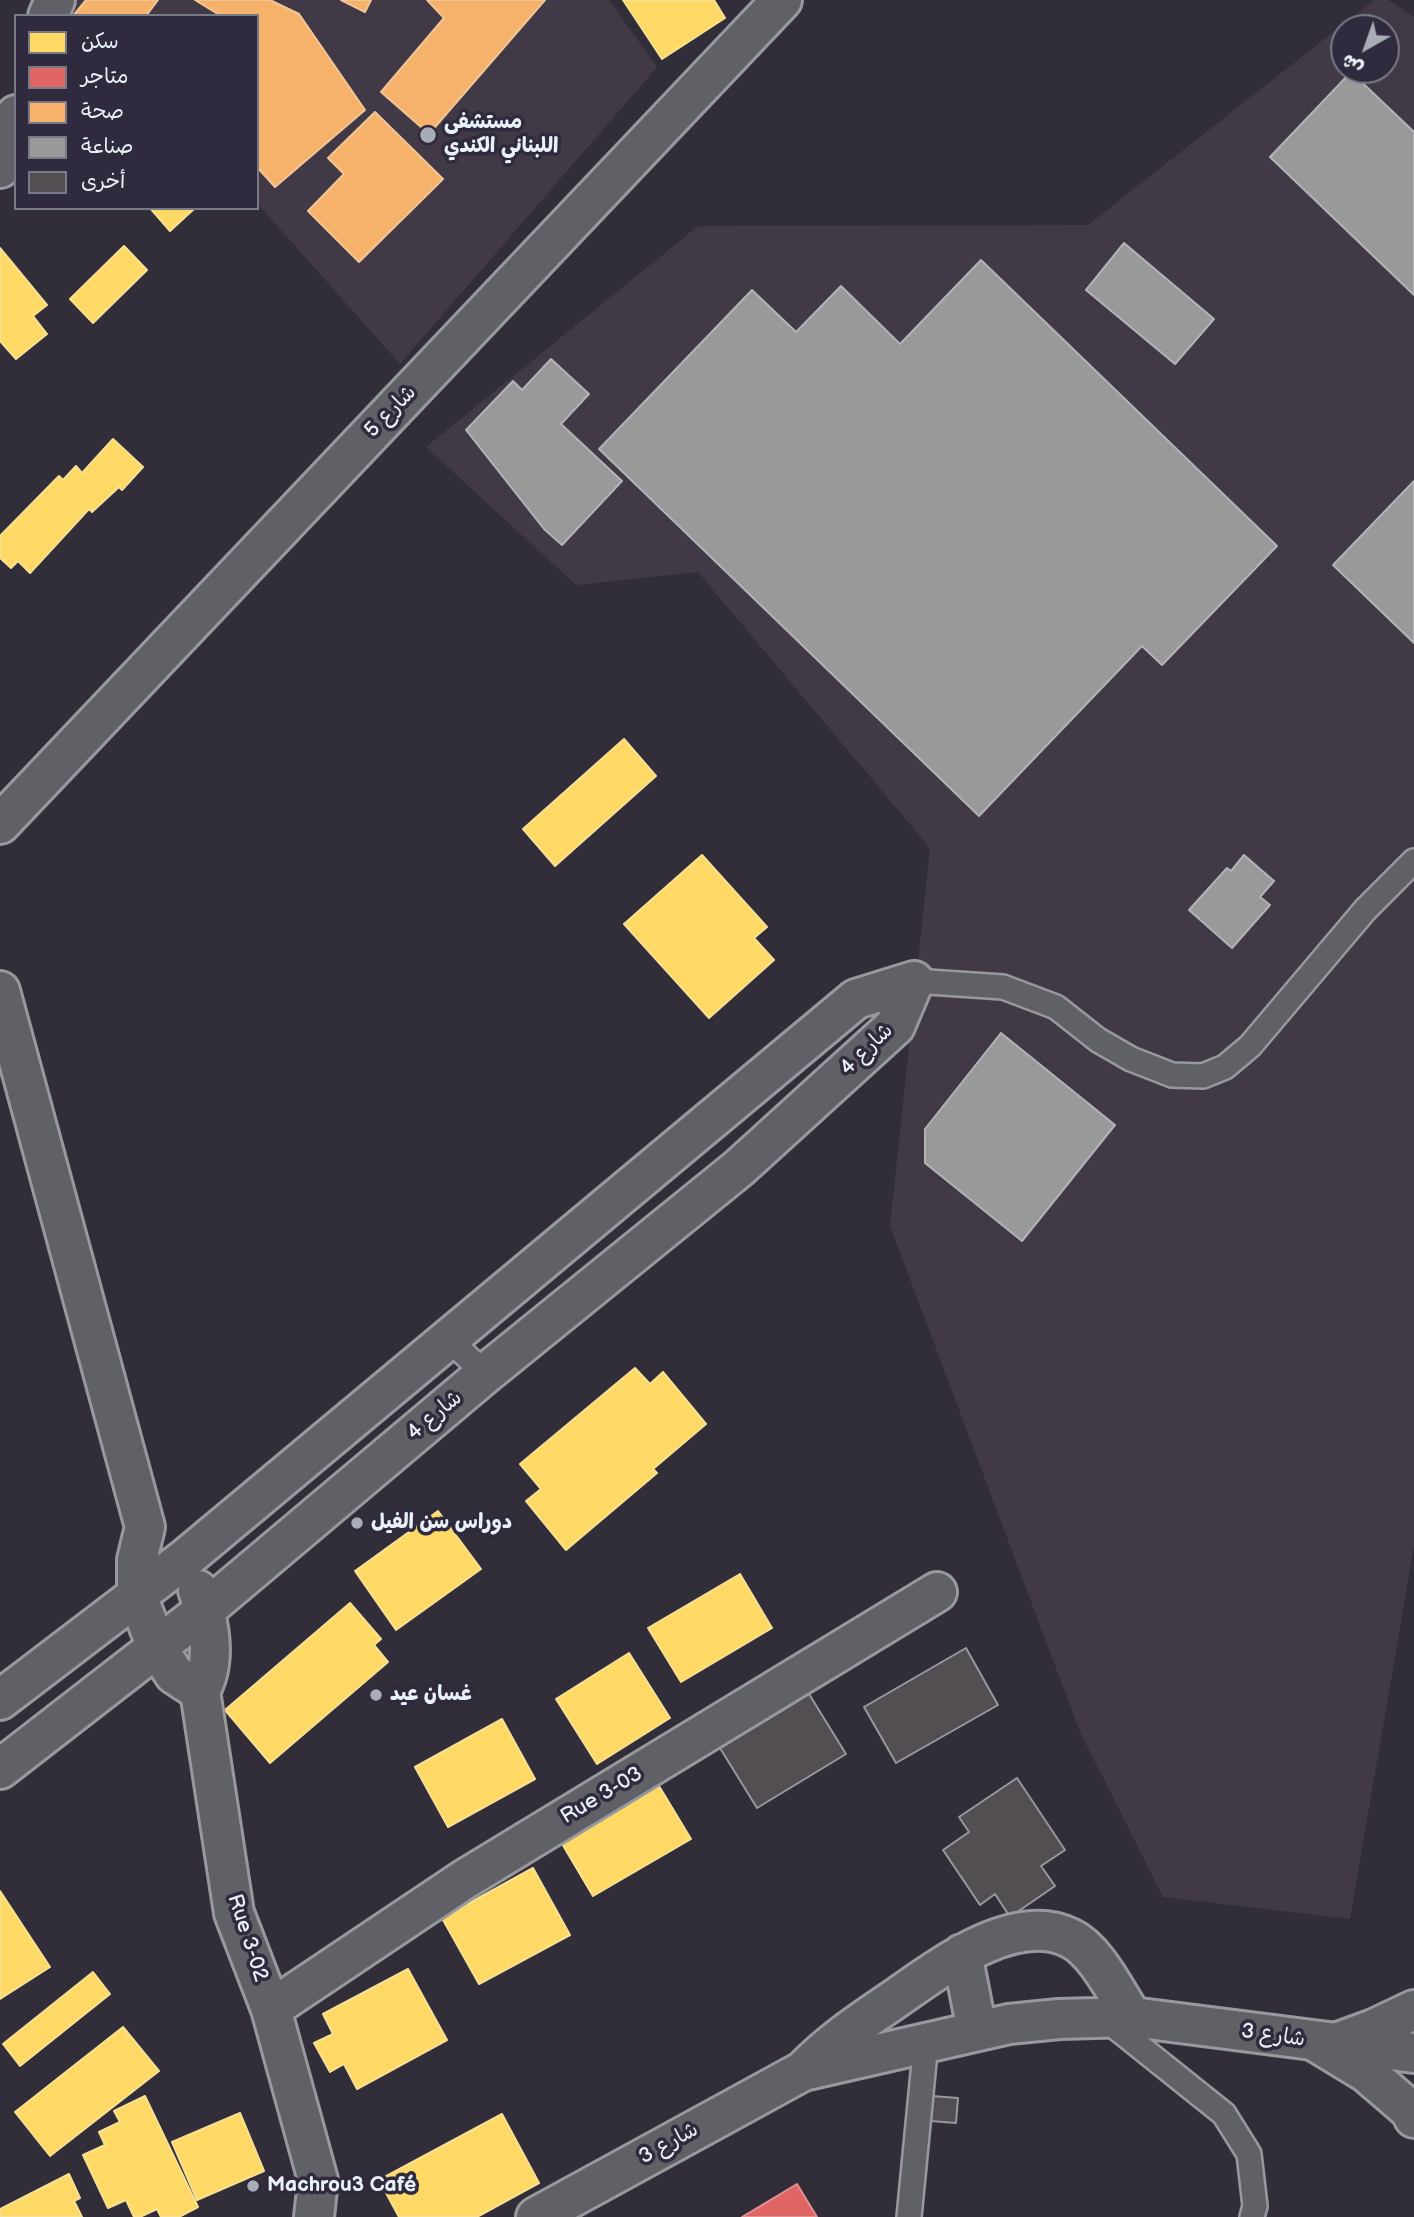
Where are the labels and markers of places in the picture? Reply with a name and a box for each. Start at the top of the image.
place label: مستشفى اللبناني الكندي [444,110,558,160]
marker: مستشفى اللبناني الكندي [418,125,438,145]
place label: دوراس سن الفيل [371,1510,512,1536]
marker: دوراس سن الفيل [349,1515,365,1531]
place label: غسان عيد [390,1682,472,1708]
marker: غسان عيد [368,1687,384,1703]
place label: Machrou3 Café [267,2173,416,2199]
marker: Machrou3 Café [245,2178,261,2194]

